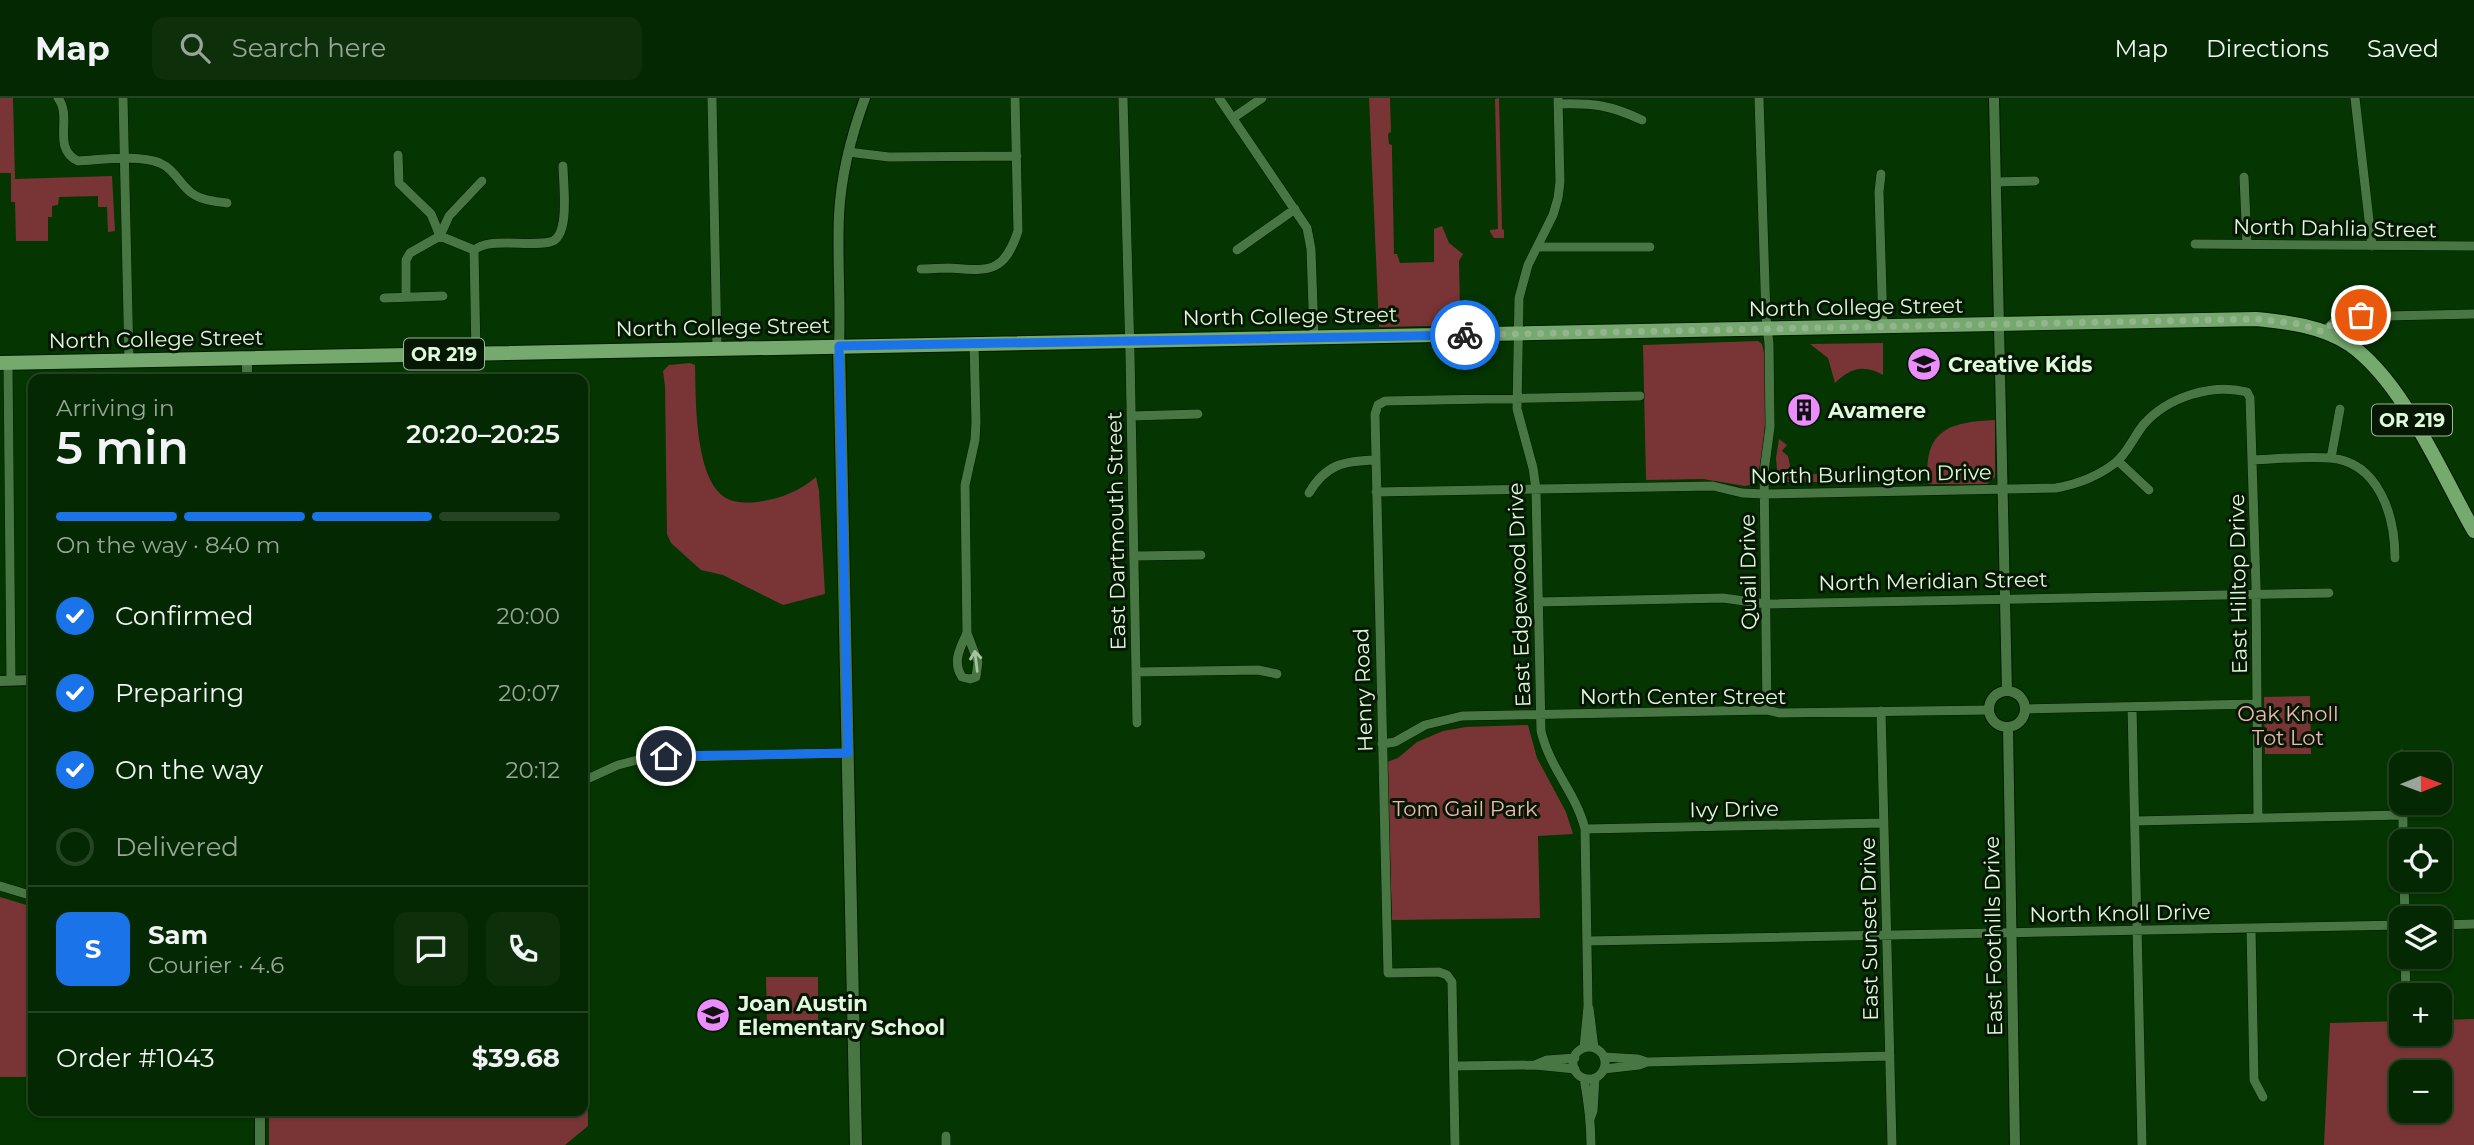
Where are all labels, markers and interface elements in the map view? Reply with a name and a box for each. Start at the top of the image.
search box [152,17,642,80]
text: Map [35,28,110,68]
icon: search [176,29,214,67]
text: Search here [232,32,386,64]
text: Map [2115,34,2168,63]
text: Directions [2206,34,2329,63]
text: Saved [2367,34,2439,63]
street label: North Dahlia Street [2233,214,2437,242]
pin [2331,285,2391,345]
street label: North College Street [1748,293,1964,321]
icon: bag [2342,296,2380,334]
courier [1430,300,1500,370]
street label: North College Street [1182,302,1398,330]
street label: North College Street [615,313,831,341]
icon: bike [1446,316,1484,354]
street label: North College Street [48,325,264,353]
road number: OR 219 [404,338,484,370]
school or university icon: Creative Kids [1905,345,1943,383]
place label: Creative Kids [1948,352,2092,377]
building icon: Avamere [1785,391,1823,429]
text: Arriving in [56,394,175,422]
place label: Avamere [1827,398,1926,423]
road number: OR 219 [2372,404,2452,436]
street label: East Dartmouth Street [1101,411,1131,651]
text: 20:20–20:25 [406,418,560,450]
text: 5 min [56,419,189,476]
street label: North Burlington Drive [1750,459,1992,489]
street label: East Edgewood Drive [1503,482,1535,708]
street label: East Hilltop Drive [2224,494,2252,674]
street label: Quail Drive [1734,514,1762,630]
text: On the way · 840 m [56,531,280,559]
street label: North Meridian Street [1818,567,2048,595]
icon: check [56,597,94,635]
text: Confirmed [115,600,254,632]
text: 20:00 [496,602,560,630]
street label: Henry Road [1348,628,1378,752]
one-way arrow [970,650,983,673]
icon: check [56,674,94,712]
text: Preparing [115,677,244,709]
text: 20:07 [498,679,560,707]
street label: North Center Street [1580,684,1786,709]
park label: Oak Knoll Tot Lot [2237,701,2339,750]
pin [636,726,696,786]
icon: home [647,737,685,775]
icon: check [56,751,94,789]
north arrow [2389,752,2452,816]
map controls [2389,752,2452,1123]
text: On the way [115,754,263,786]
text: 20:12 [506,756,560,784]
park label: Tom Gail Park [1392,796,1538,821]
street label: Ivy Drive [1689,796,1779,822]
button: locate [2389,829,2452,892]
text: Delivered [115,831,239,863]
street label: East Foothills Drive [1979,836,2007,1036]
street label: East Sunset Drive [1855,837,1883,1021]
street label: North Knoll Drive [2029,899,2211,927]
button: layers [2389,906,2452,969]
button: chat [394,912,468,986]
button: phone [486,912,560,986]
text: Sam [148,919,208,951]
text: S [85,933,101,965]
text: Courier · 4.6 [148,951,284,979]
button: + [2389,983,2452,1046]
place label: Joan Austin Elementary School [737,991,945,1040]
school or university icon: Joan Austin Elementary School [694,996,732,1034]
text: Order #1043 [56,1042,215,1074]
text: $39.68 [472,1042,560,1074]
button: − [2389,1060,2452,1123]

